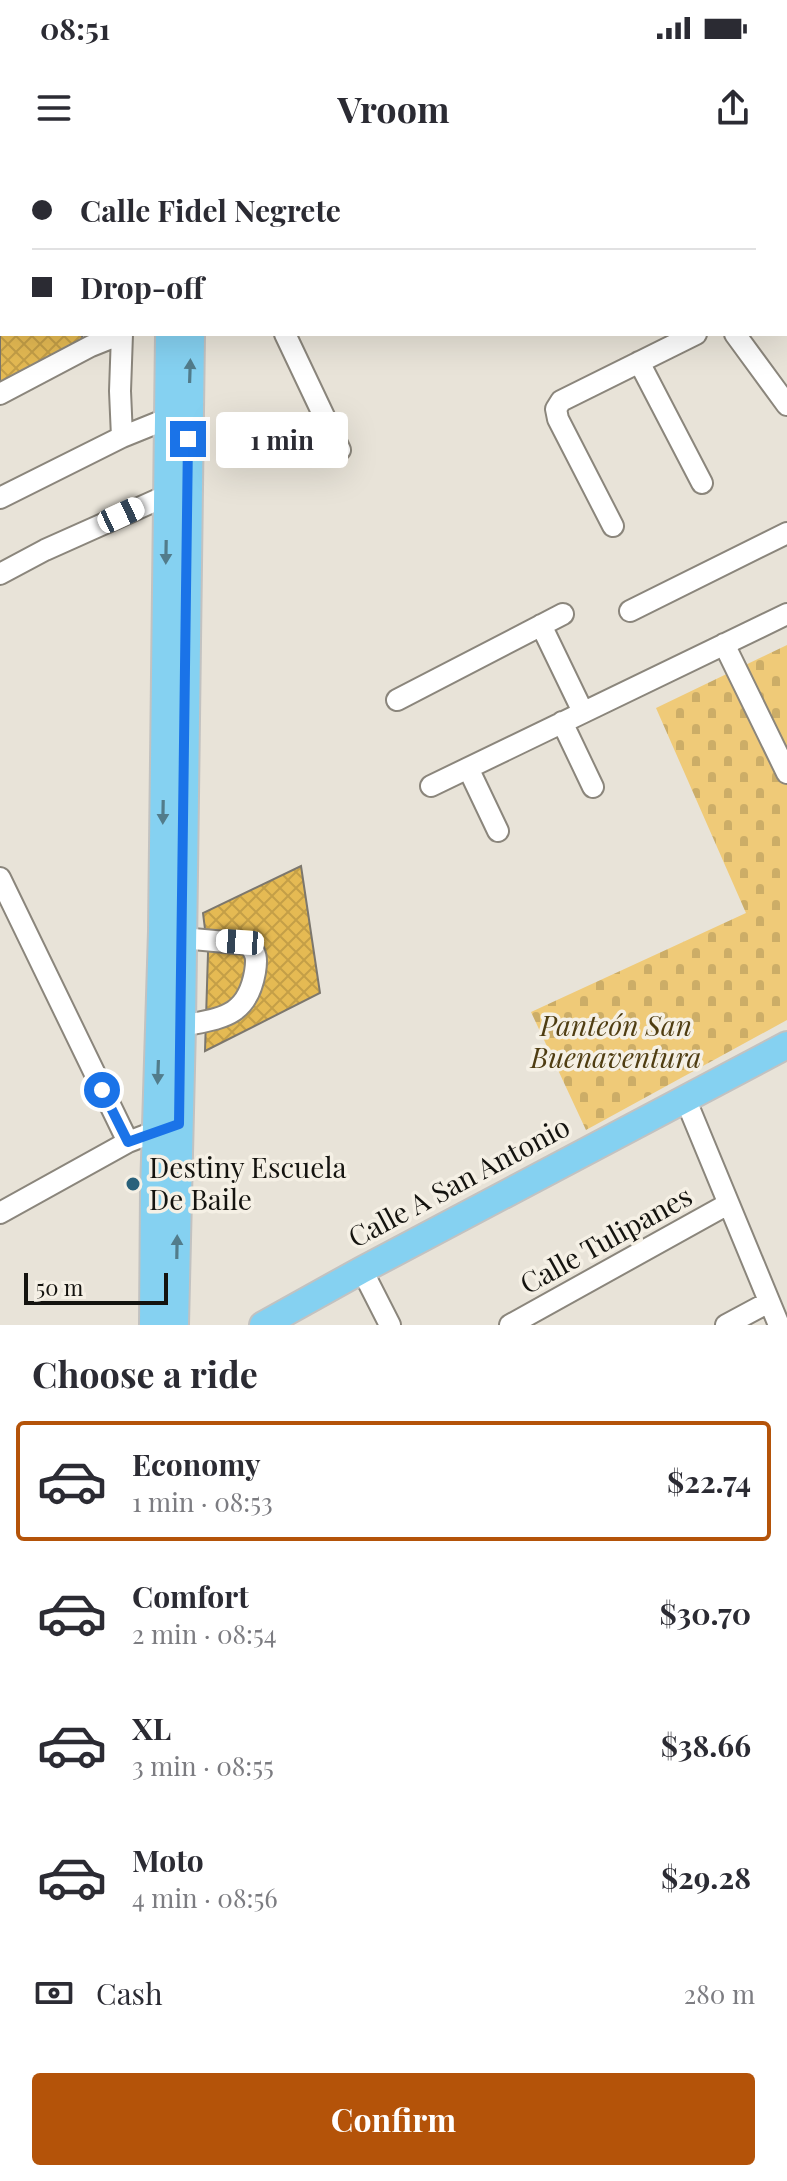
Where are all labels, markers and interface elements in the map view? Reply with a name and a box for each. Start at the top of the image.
text: 08:51 [40,8,110,48]
text: Vroom [337,84,450,132]
icon: menu [32,86,76,130]
icon: share [711,86,755,130]
text: Calle Fidel Negrete [80,190,341,230]
text: Drop-off [80,267,204,307]
one-way arrow [183,358,196,383]
callout: 1 min [216,411,348,467]
route end [170,421,206,457]
text: 1 min [250,422,314,457]
car [94,494,148,536]
one-way arrow [160,540,172,565]
one-way arrow [157,800,169,825]
car [215,928,265,956]
park label: Panteón San Buenaventura [530,1006,701,1075]
one-way arrow [152,1060,165,1085]
route start [84,1072,120,1108]
street label: Calle A San Antonio [341,1107,575,1255]
place label: Destiny Escuela De Baile [149,1148,346,1217]
marker: Destiny Escuela De Baile [124,1175,142,1193]
street label: Calle Tulipanes [513,1176,698,1301]
one-way arrow [170,1234,183,1259]
scale bar [24,1269,168,1305]
text: 50 m [36,1272,83,1302]
text: Choose a ride [32,1349,258,1397]
text: Economy [132,1444,261,1484]
icon: car [36,1445,108,1517]
text: $22.74 [667,1461,751,1501]
text: 1 min · 08:53 [132,1484,273,1519]
text: Comfort [132,1576,249,1616]
icon: car [36,1577,108,1649]
text: $30.70 [659,1593,751,1633]
text: 2 min · 08:54 [132,1616,277,1651]
text: XL [132,1708,171,1748]
icon: car [36,1709,108,1781]
text: $38.66 [661,1725,751,1765]
text: 3 min · 08:55 [132,1748,274,1783]
text: Moto [132,1840,204,1880]
icon: car [36,1841,108,1913]
text: $29.28 [661,1857,751,1897]
text: 4 min · 08:56 [132,1880,278,1915]
icon: cash [32,1971,76,2015]
text: Cash [96,1973,163,2013]
text: 280 m [684,1976,755,2011]
button: Confirm [32,2073,755,2165]

